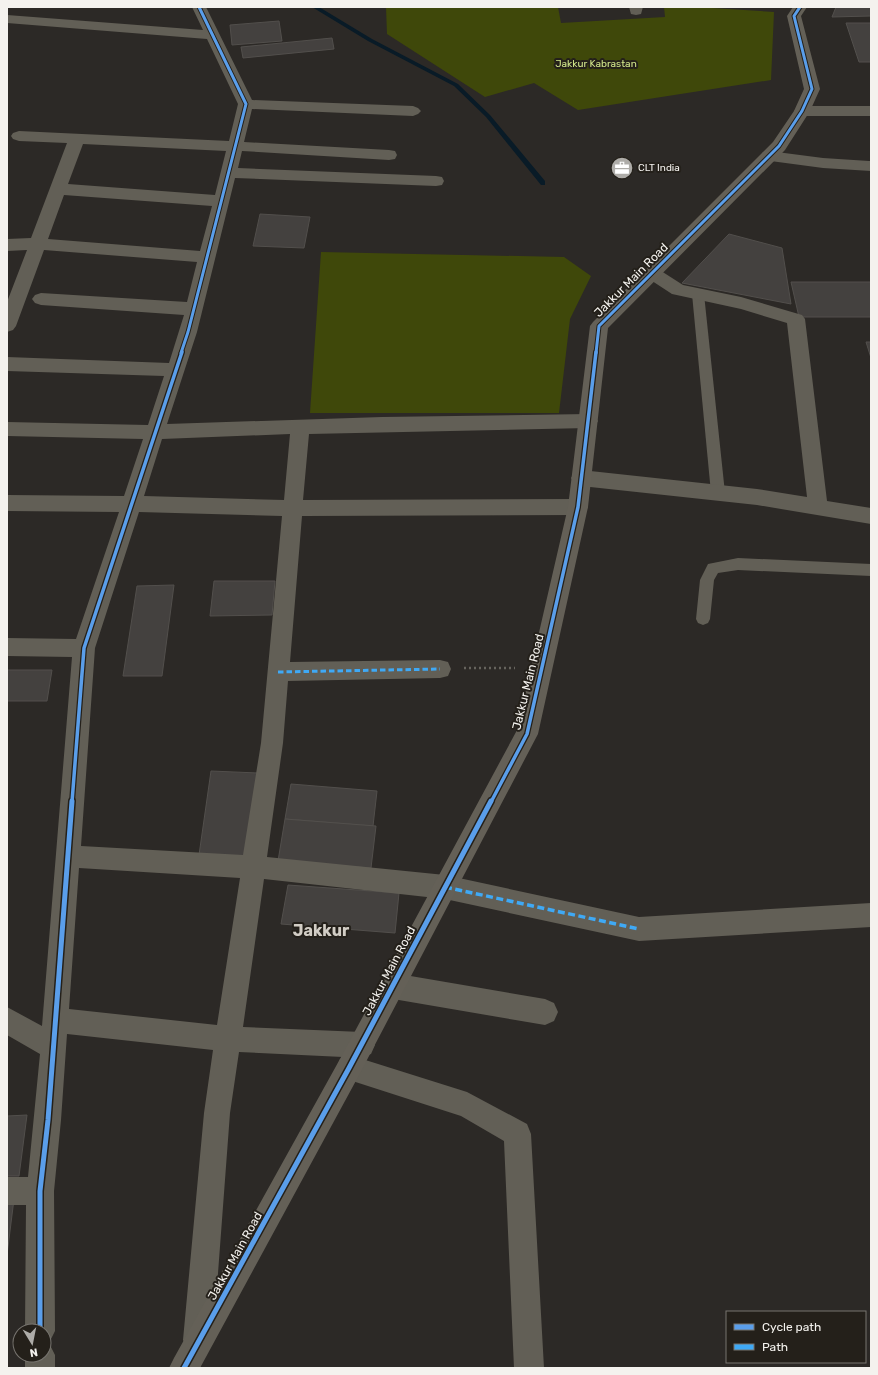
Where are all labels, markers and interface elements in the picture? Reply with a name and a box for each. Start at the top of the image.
park label: Jakkur Kabrastan [555,58,637,70]
office icon: CLT India [609,155,635,181]
place label: CLT India [638,162,680,174]
street label: Jakkur Main Road [591,240,671,320]
street label: Jakkur Main Road [509,632,547,732]
district label: Jakkur [293,921,350,940]
street label: Jakkur Main Road [360,924,418,1018]
street label: Jakkur Main Road [205,1209,265,1303]
legend [726,1311,866,1363]
text: Cycle path [762,1320,821,1334]
north arrow [12,1323,52,1363]
text: Path [762,1340,788,1354]
text: N [29,1345,39,1359]

